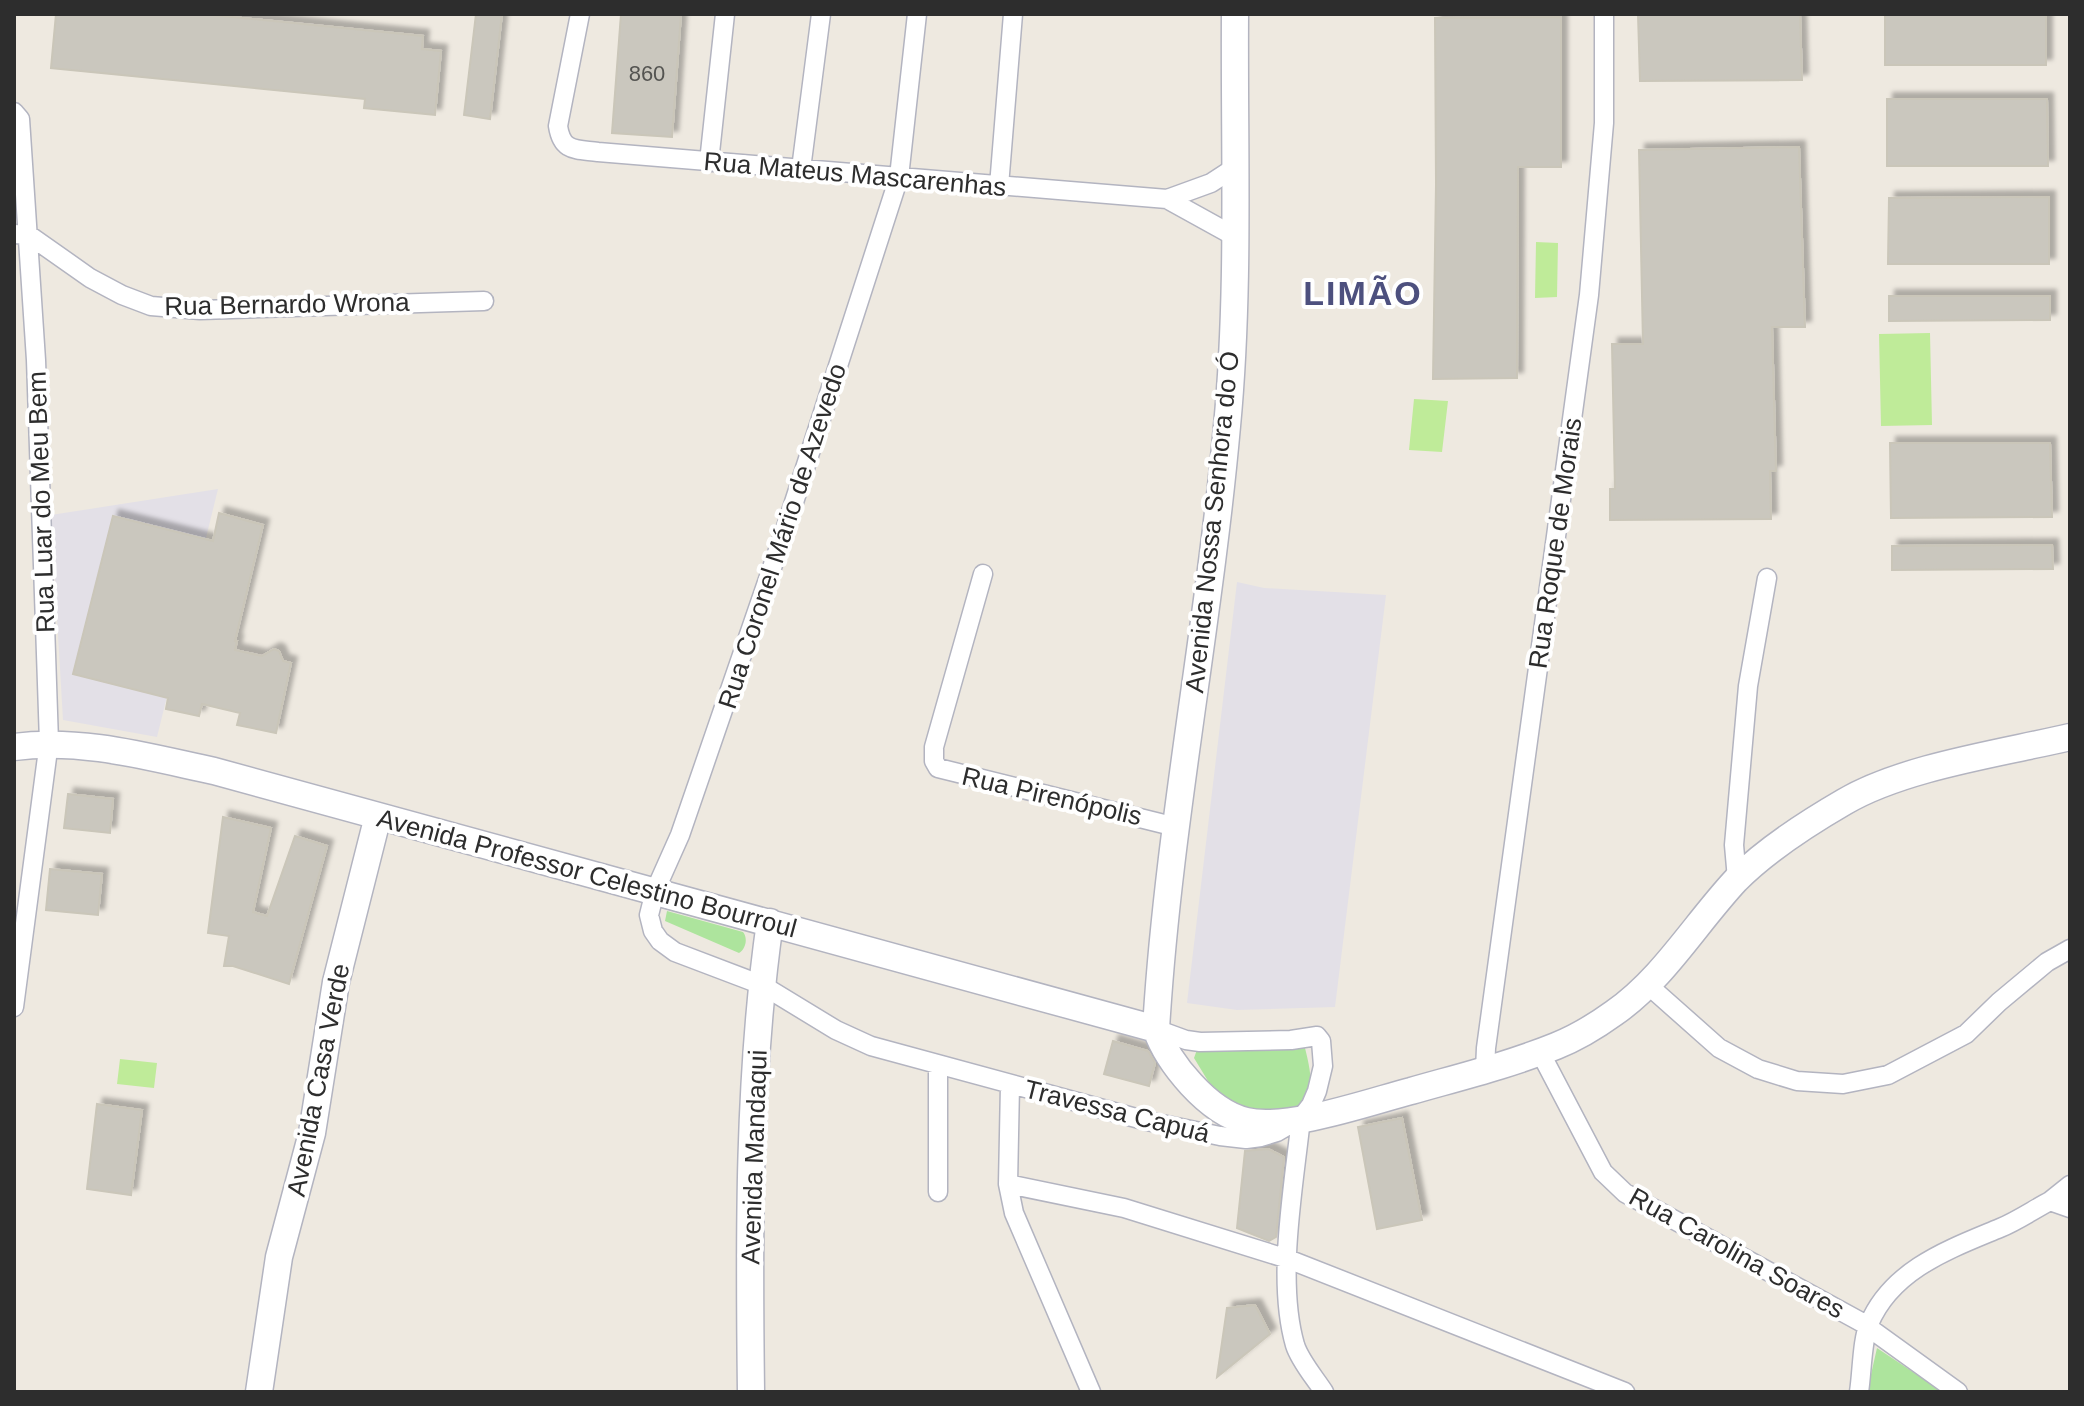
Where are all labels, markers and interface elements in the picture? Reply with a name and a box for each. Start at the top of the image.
house number: 860 [629,61,665,86]
street label: Rua Mateus Mascarenhas [703,146,1007,202]
district label: LIMÃO [1303,274,1423,312]
street label: Rua Bernardo Wrona [164,287,410,321]
street label: Avenida Nossa Senhora do Ó [1179,350,1245,694]
street label: Rua Coronel Mário de Azevedo [712,360,852,712]
street label: Rua Luar do Meu Bem [21,371,61,633]
street label: Rua Roque de Morais [1523,416,1587,670]
street label: Rua Pirenópolis [959,761,1145,831]
street label: Avenida Professor Celestino Bourroul [374,802,800,944]
street label: Avenida Casa Verde [281,961,355,1199]
street label: Avenida Mandaqui [735,1049,773,1265]
street label: Travessa Capuá [1021,1073,1213,1149]
street label: Rua Carolina Soares [1624,1181,1850,1325]

